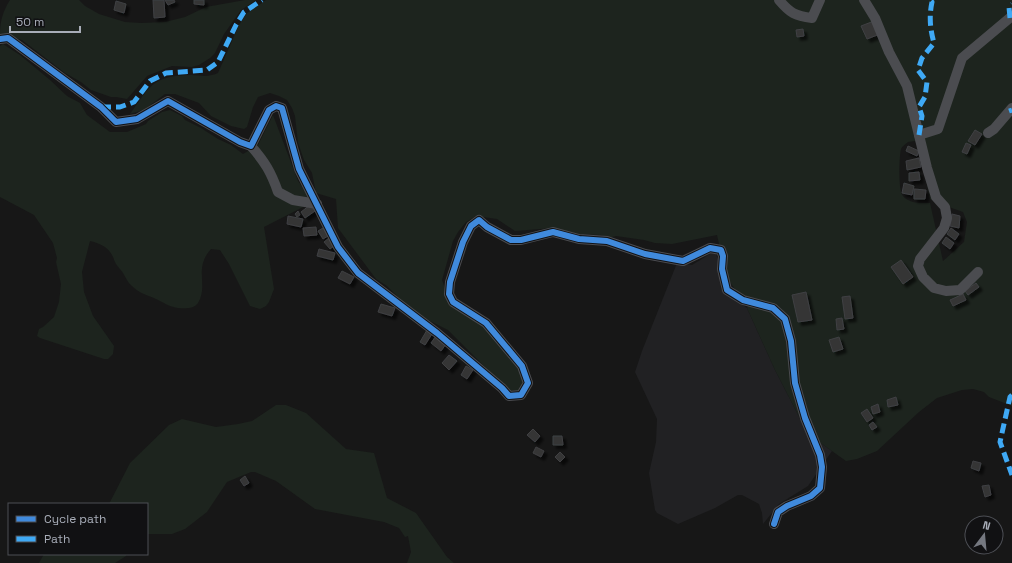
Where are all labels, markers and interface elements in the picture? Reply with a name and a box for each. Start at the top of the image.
scale bar [10,8,80,34]
text: 50 m [16,14,44,30]
legend [8,503,148,555]
text: Cycle path [44,511,106,527]
north arrow [964,515,1004,555]
text: N [981,518,992,533]
text: Path [44,531,70,547]

